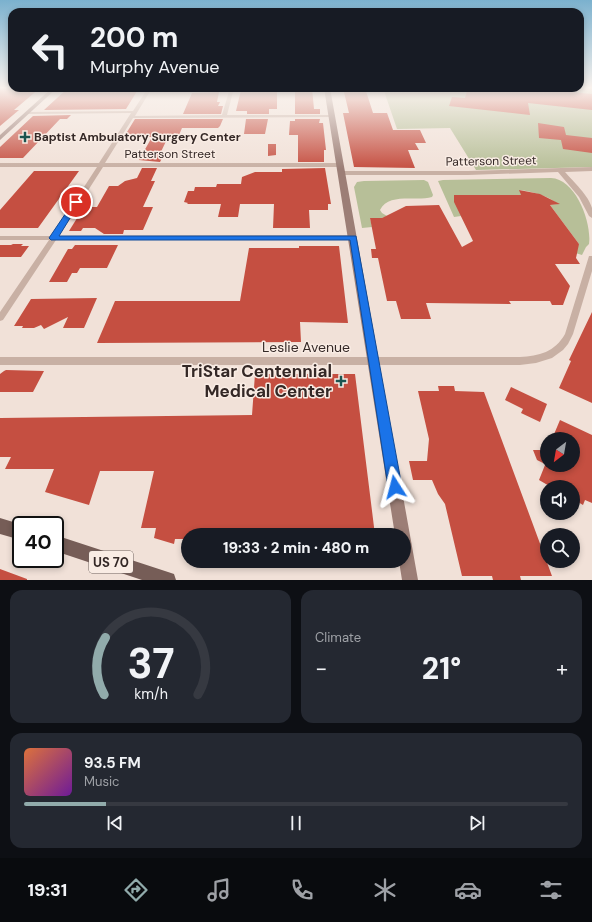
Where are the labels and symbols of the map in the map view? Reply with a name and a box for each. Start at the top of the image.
place label: Baptist Ambulatory Surgery Center [34,129,241,145]
marker: Baptist Ambulatory Surgery Center [19,131,31,143]
street label: Patterson Street [125,146,216,162]
street label: Patterson Street [445,152,537,170]
pin [59,185,93,219]
street label: Leslie Avenue [262,338,350,356]
place label: TriStar Centennial Medical Center [182,360,332,402]
marker: TriStar Centennial Medical Center [335,375,347,387]
north arrow [540,432,580,472]
position arrow [374,466,416,508]
speed limit sign: 40 [12,516,64,568]
road number: US 70 [89,551,133,573]

